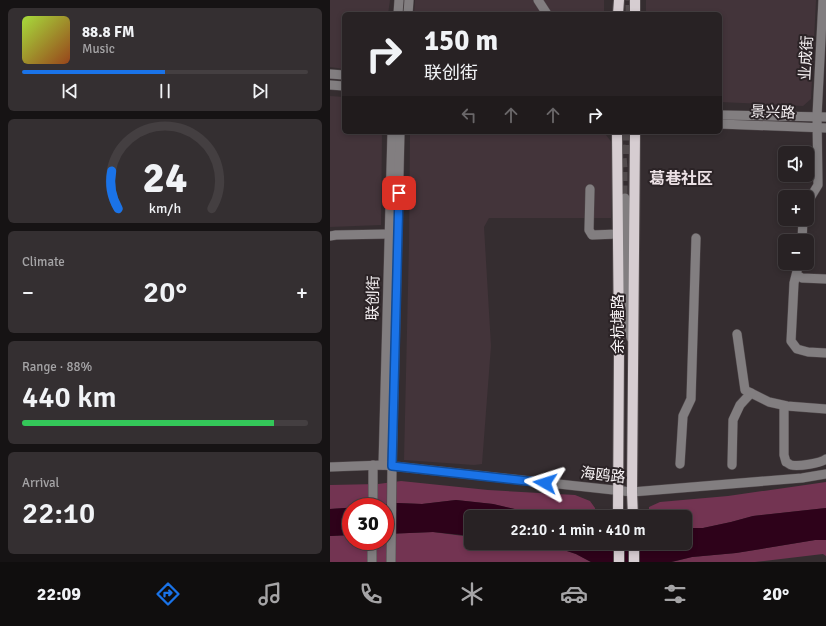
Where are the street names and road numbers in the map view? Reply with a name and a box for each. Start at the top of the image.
street label: 业成街 [796,35,816,81]
street label: 景兴路 [750,102,796,122]
street label: 联创街 [364,275,382,321]
street label: 余杭塘路 [609,294,627,354]
street label: 海鸥路 [580,464,626,486]

